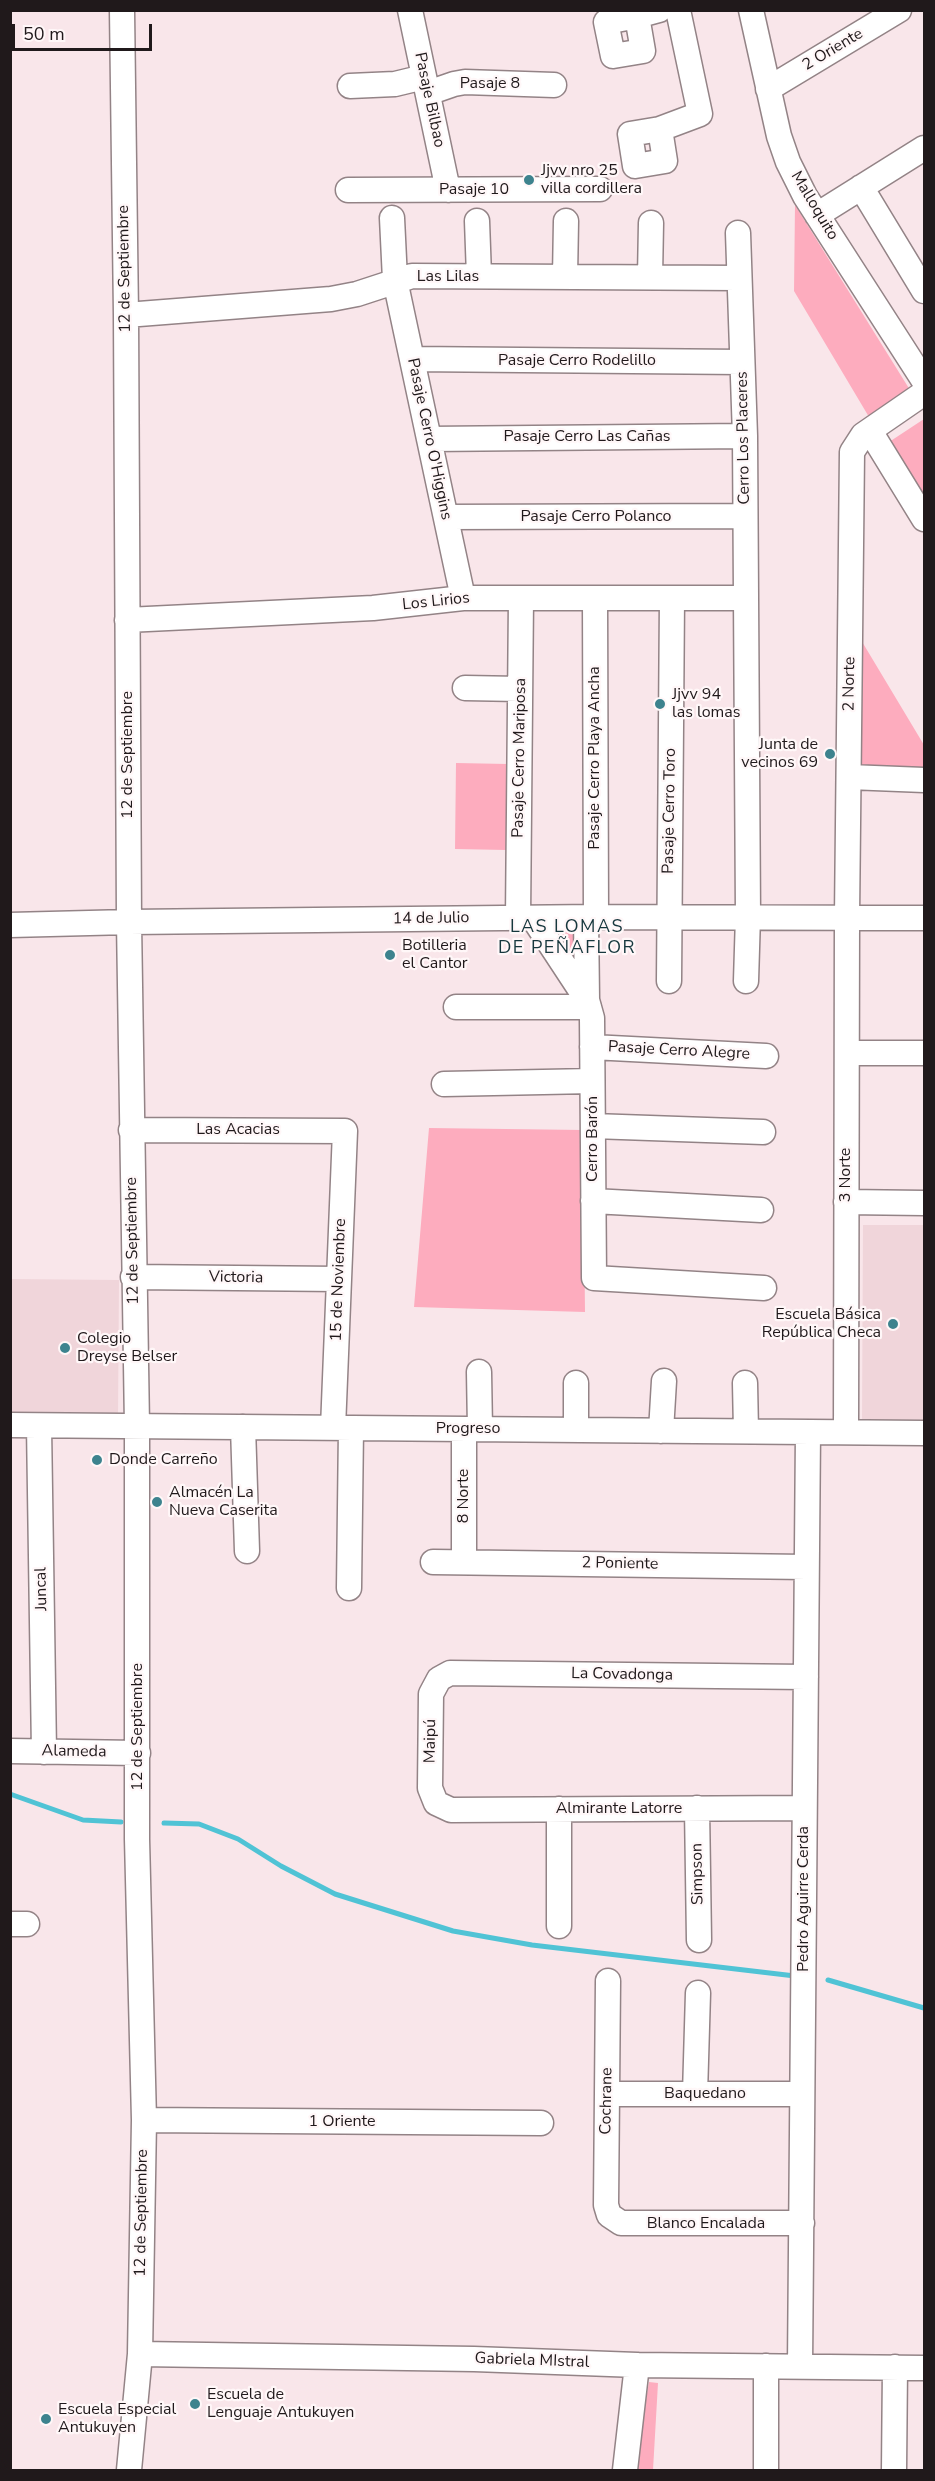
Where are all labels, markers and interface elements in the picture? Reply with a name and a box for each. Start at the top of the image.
scale bar [15,12,154,50]
text: 50 m [23,22,65,46]
street label: 2 Oriente [799,25,867,75]
street label: Pasaje Bilbao [410,51,448,149]
street label: Pasaje 8 [460,74,520,94]
place label: Jjvv nro 25 villa cordillera [541,161,642,199]
street label: Malloquito [786,168,842,244]
marker: Jjvv nro 25 villa cordillera [522,173,536,187]
street label: Pasaje 10 [439,180,509,200]
street label: 12 de Septiembre [114,205,136,333]
street label: Las Lilas [417,267,479,287]
street label: Pasaje Cerro Rodelillo [498,351,656,371]
street label: Pasaje Cerro O'Higgins [402,356,456,522]
street label: Cerro Los Placeres [733,371,755,505]
street label: Pasaje Cerro Las Cañas [503,427,671,447]
street label: Pasaje Cerro Polanco [521,507,671,527]
street label: Los Lirios [401,589,471,615]
street label: 2 Norte [840,657,860,711]
street label: Pasaje Cerro Playa Ancha [585,666,605,850]
street label: Pasaje Cerro Mariposa [509,678,531,838]
place label: Jjvv 94 las lomas [672,685,740,723]
street label: 12 de Septiembre [118,691,138,819]
marker: Jjvv 94 las lomas [653,697,667,711]
place label: Junta de vecinos 69 [741,735,818,773]
marker: Junta de vecinos 69 [823,747,837,761]
street label: Pasaje Cerro Toro [659,748,681,874]
street label: 14 de Julio [392,909,470,929]
district label: LAS LOMAS DE PEÑAFLOR [498,917,636,960]
place label: Botilleria el Cantor [402,936,468,974]
marker: Botilleria el Cantor [383,948,397,962]
street label: Pasaje Cerro Alegre [607,1038,751,1064]
street label: Cerro Barón [583,1096,603,1182]
street label: Las Acacias [196,1120,280,1140]
street label: 3 Norte [836,1148,856,1202]
street label: 12 de Septiembre [122,1177,144,1305]
street label: 15 de Noviembre [327,1218,351,1342]
street label: Victoria [209,1268,263,1288]
place label: Escuela Básica República Checa [762,1305,881,1343]
marker: Escuela Básica República Checa [886,1317,900,1331]
place label: Colegio Dreyse Belser [77,1329,177,1367]
marker: Colegio Dreyse Belser [58,1341,72,1355]
street label: Progreso [436,1419,500,1439]
place label: Donde Carreño [109,1450,218,1470]
marker: Donde Carreño [90,1453,104,1467]
street label: 8 Norte [454,1469,474,1523]
place label: Almacén La Nueva Caserita [169,1483,278,1521]
marker: Almacén La Nueva Caserita [150,1495,164,1509]
street label: 2 Poniente [581,1554,659,1574]
street label: Juncal [32,1567,52,1611]
street label: 12 de Septiembre [128,1663,148,1791]
street label: La Covadonga [571,1665,673,1685]
street label: Maipú [421,1719,441,1763]
street label: Alameda [41,1742,107,1762]
street label: Almirante Latorre [556,1799,682,1819]
street label: Pedro Aguirre Cerda [794,1826,814,1972]
street label: Simpson [688,1843,708,1905]
street label: Cochrane [597,2067,617,2135]
street label: Baquedano [664,2084,746,2104]
street label: 1 Oriente [308,2112,376,2132]
street label: 12 de Septiembre [131,2149,153,2277]
street label: Blanco Encalada [647,2214,765,2234]
street label: Gabriela MIstral [474,2349,590,2373]
place label: Escuela de Lenguaje Antukuyen [207,2385,354,2423]
marker: Escuela de Lenguaje Antukuyen [188,2397,202,2411]
place label: Escuela Especial Antukuyen [58,2400,176,2438]
marker: Escuela Especial Antukuyen [39,2412,53,2426]

